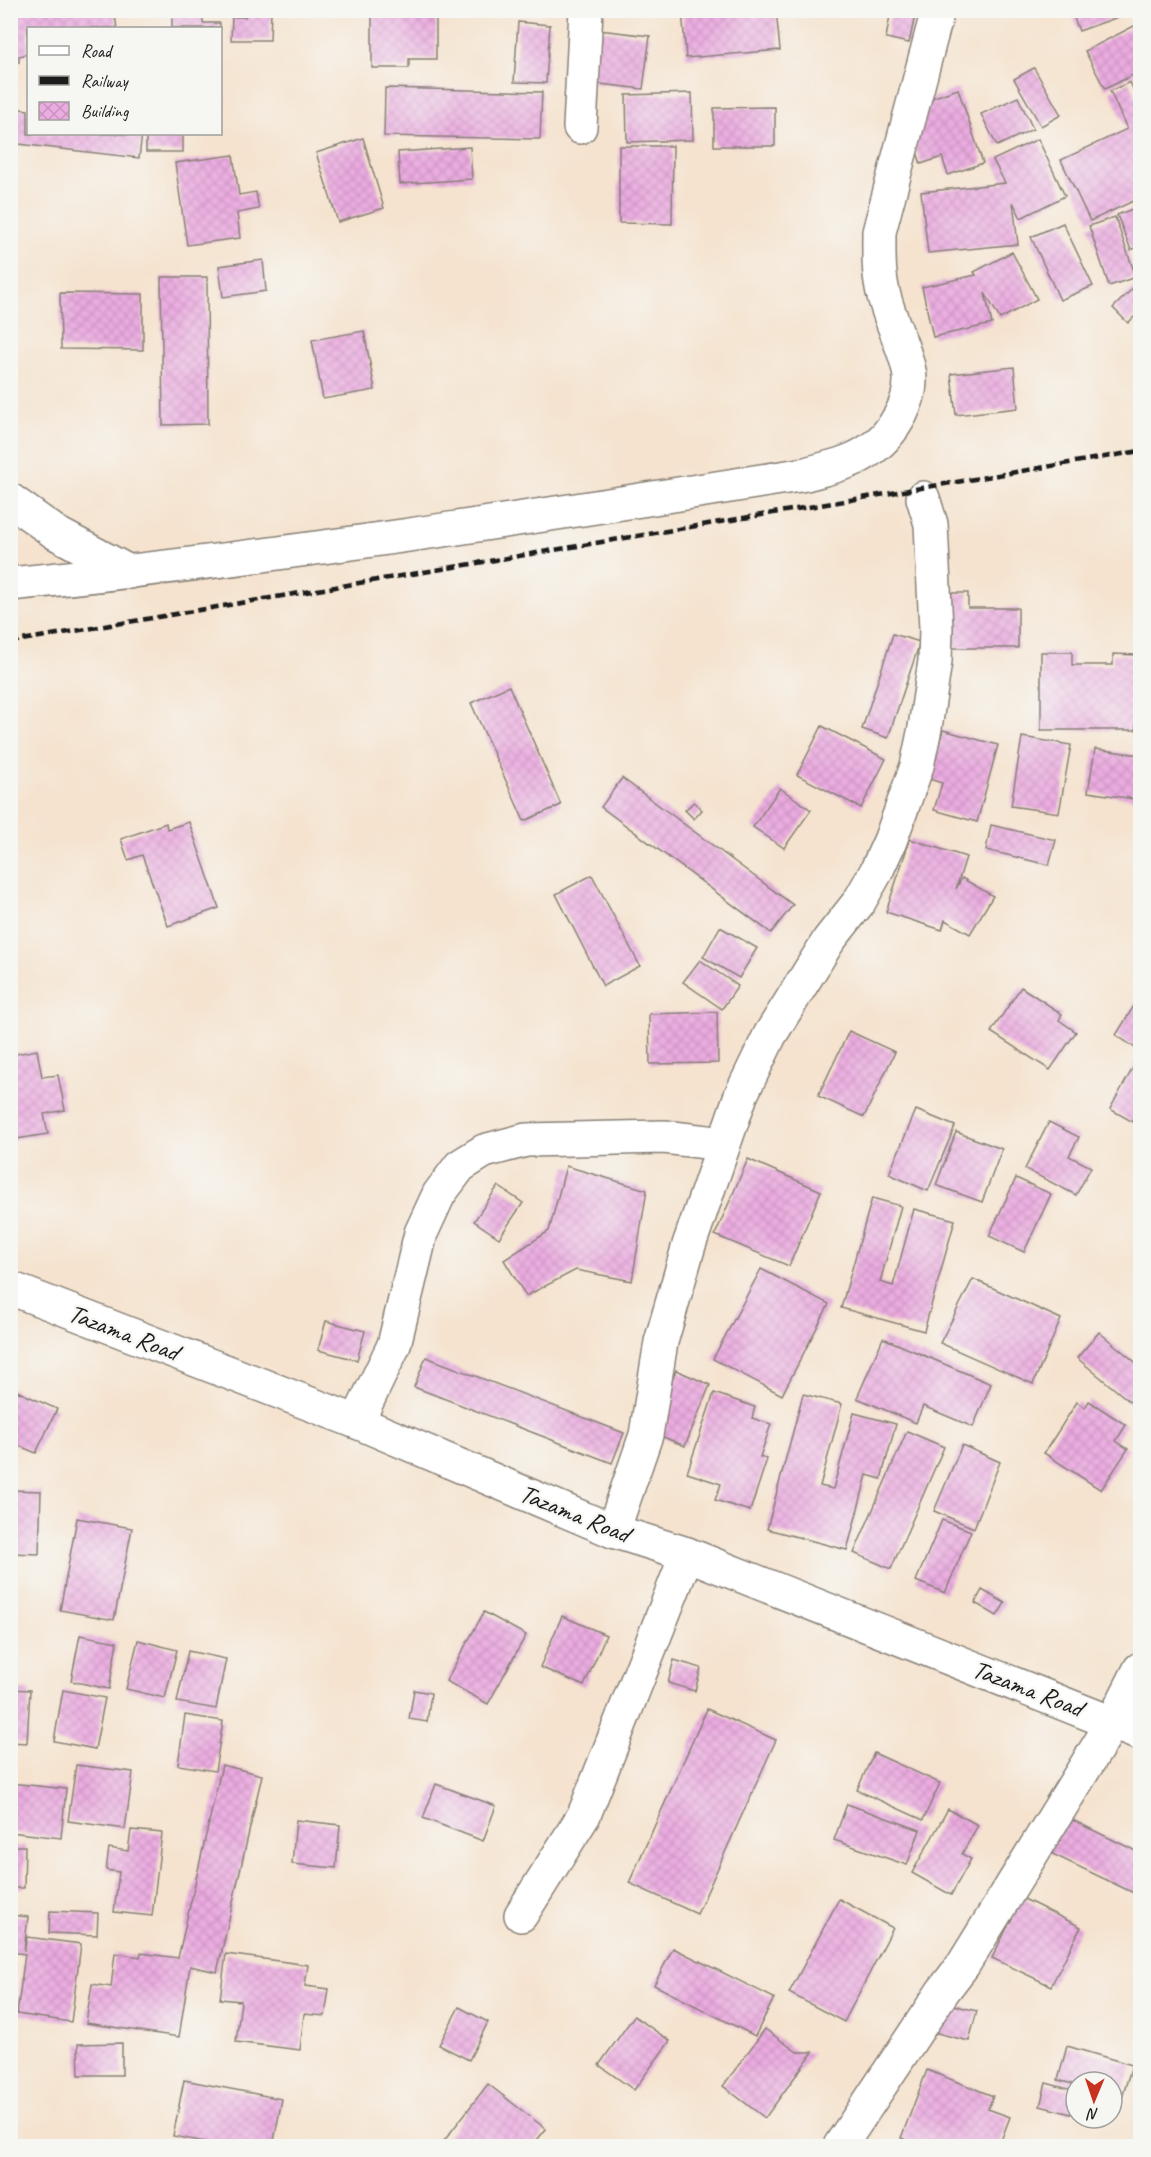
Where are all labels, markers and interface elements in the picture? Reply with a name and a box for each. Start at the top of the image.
legend [27,27,222,135]
text: Road [81,40,114,62]
text: Railway [81,70,129,92]
text: Building [81,100,130,122]
street label: Tazama Road [64,1296,187,1370]
street label: Tazama Road [515,1476,638,1552]
street label: Tazama Road [968,1652,1091,1726]
north arrow [1064,2070,1124,2130]
text: N [1085,2104,1099,2124]

